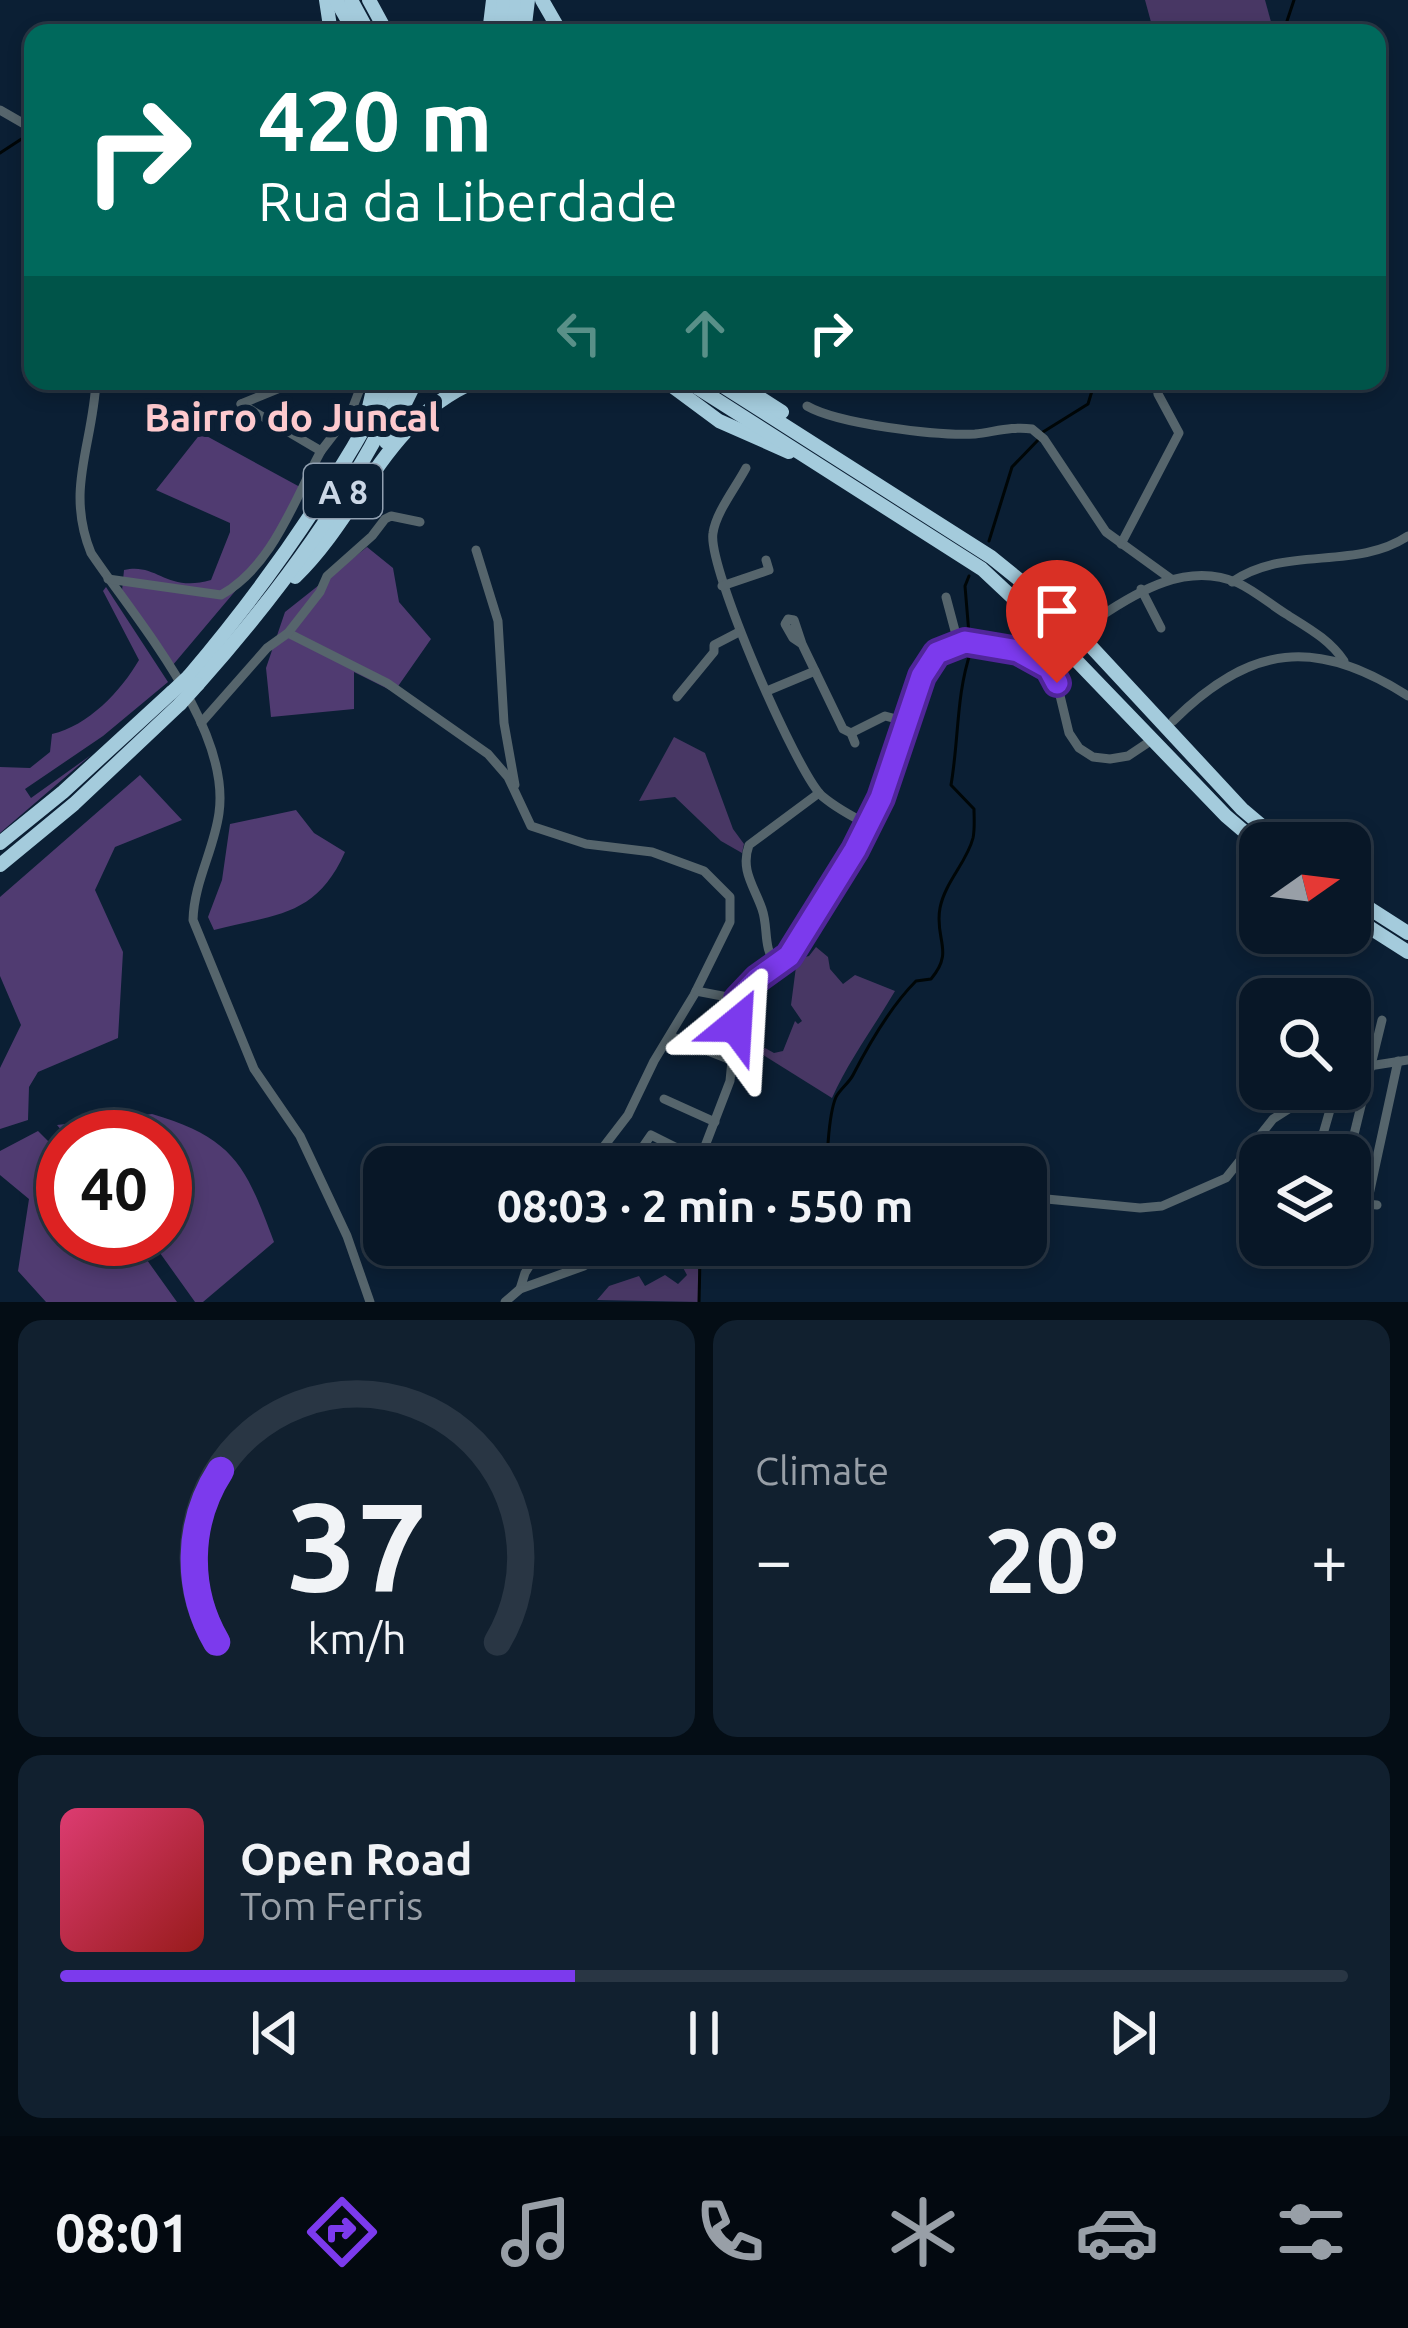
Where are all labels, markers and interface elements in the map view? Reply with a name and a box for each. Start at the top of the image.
icon: right [60,72,216,228]
text: 420 m [258,73,492,167]
text: Rua da Liberdade [258,171,677,231]
icon: left [546,300,612,366]
icon: ahead [672,300,738,366]
icon: right [798,300,864,366]
district label: Bairro do Juncal [144,395,440,438]
road number: A 8 [304,464,382,518]
pin [1006,560,1108,683]
icon: arrive [1024,578,1090,644]
north arrow [1239,822,1371,954]
map controls [1239,822,1371,1266]
position arrow [673,962,799,1088]
button: search [1239,978,1371,1110]
speed limit sign: 40 [36,1110,192,1266]
button: layers [1239,1134,1371,1266]
text: 08:03 · 2 min · 550 m [497,1180,913,1231]
text: Climate [755,1449,889,1492]
text: 37 [286,1475,427,1615]
text: 20° [985,1509,1118,1610]
text: − [755,1522,792,1596]
text: + [1311,1522,1348,1596]
text: km/h [307,1613,406,1661]
text: Open Road [240,1833,472,1884]
text: Tom Ferris [240,1884,423,1927]
icon: previous [242,2000,308,2066]
icon: pause [671,2000,737,2066]
icon: next [1100,2000,1166,2066]
icon: directions [300,2190,384,2274]
icon: music [494,2190,578,2274]
icon: phone [688,2190,772,2274]
icon: climate [881,2190,965,2274]
icon: car [1075,2190,1159,2274]
icon: filters [1269,2190,1353,2274]
text: 08:01 [55,2202,190,2262]

